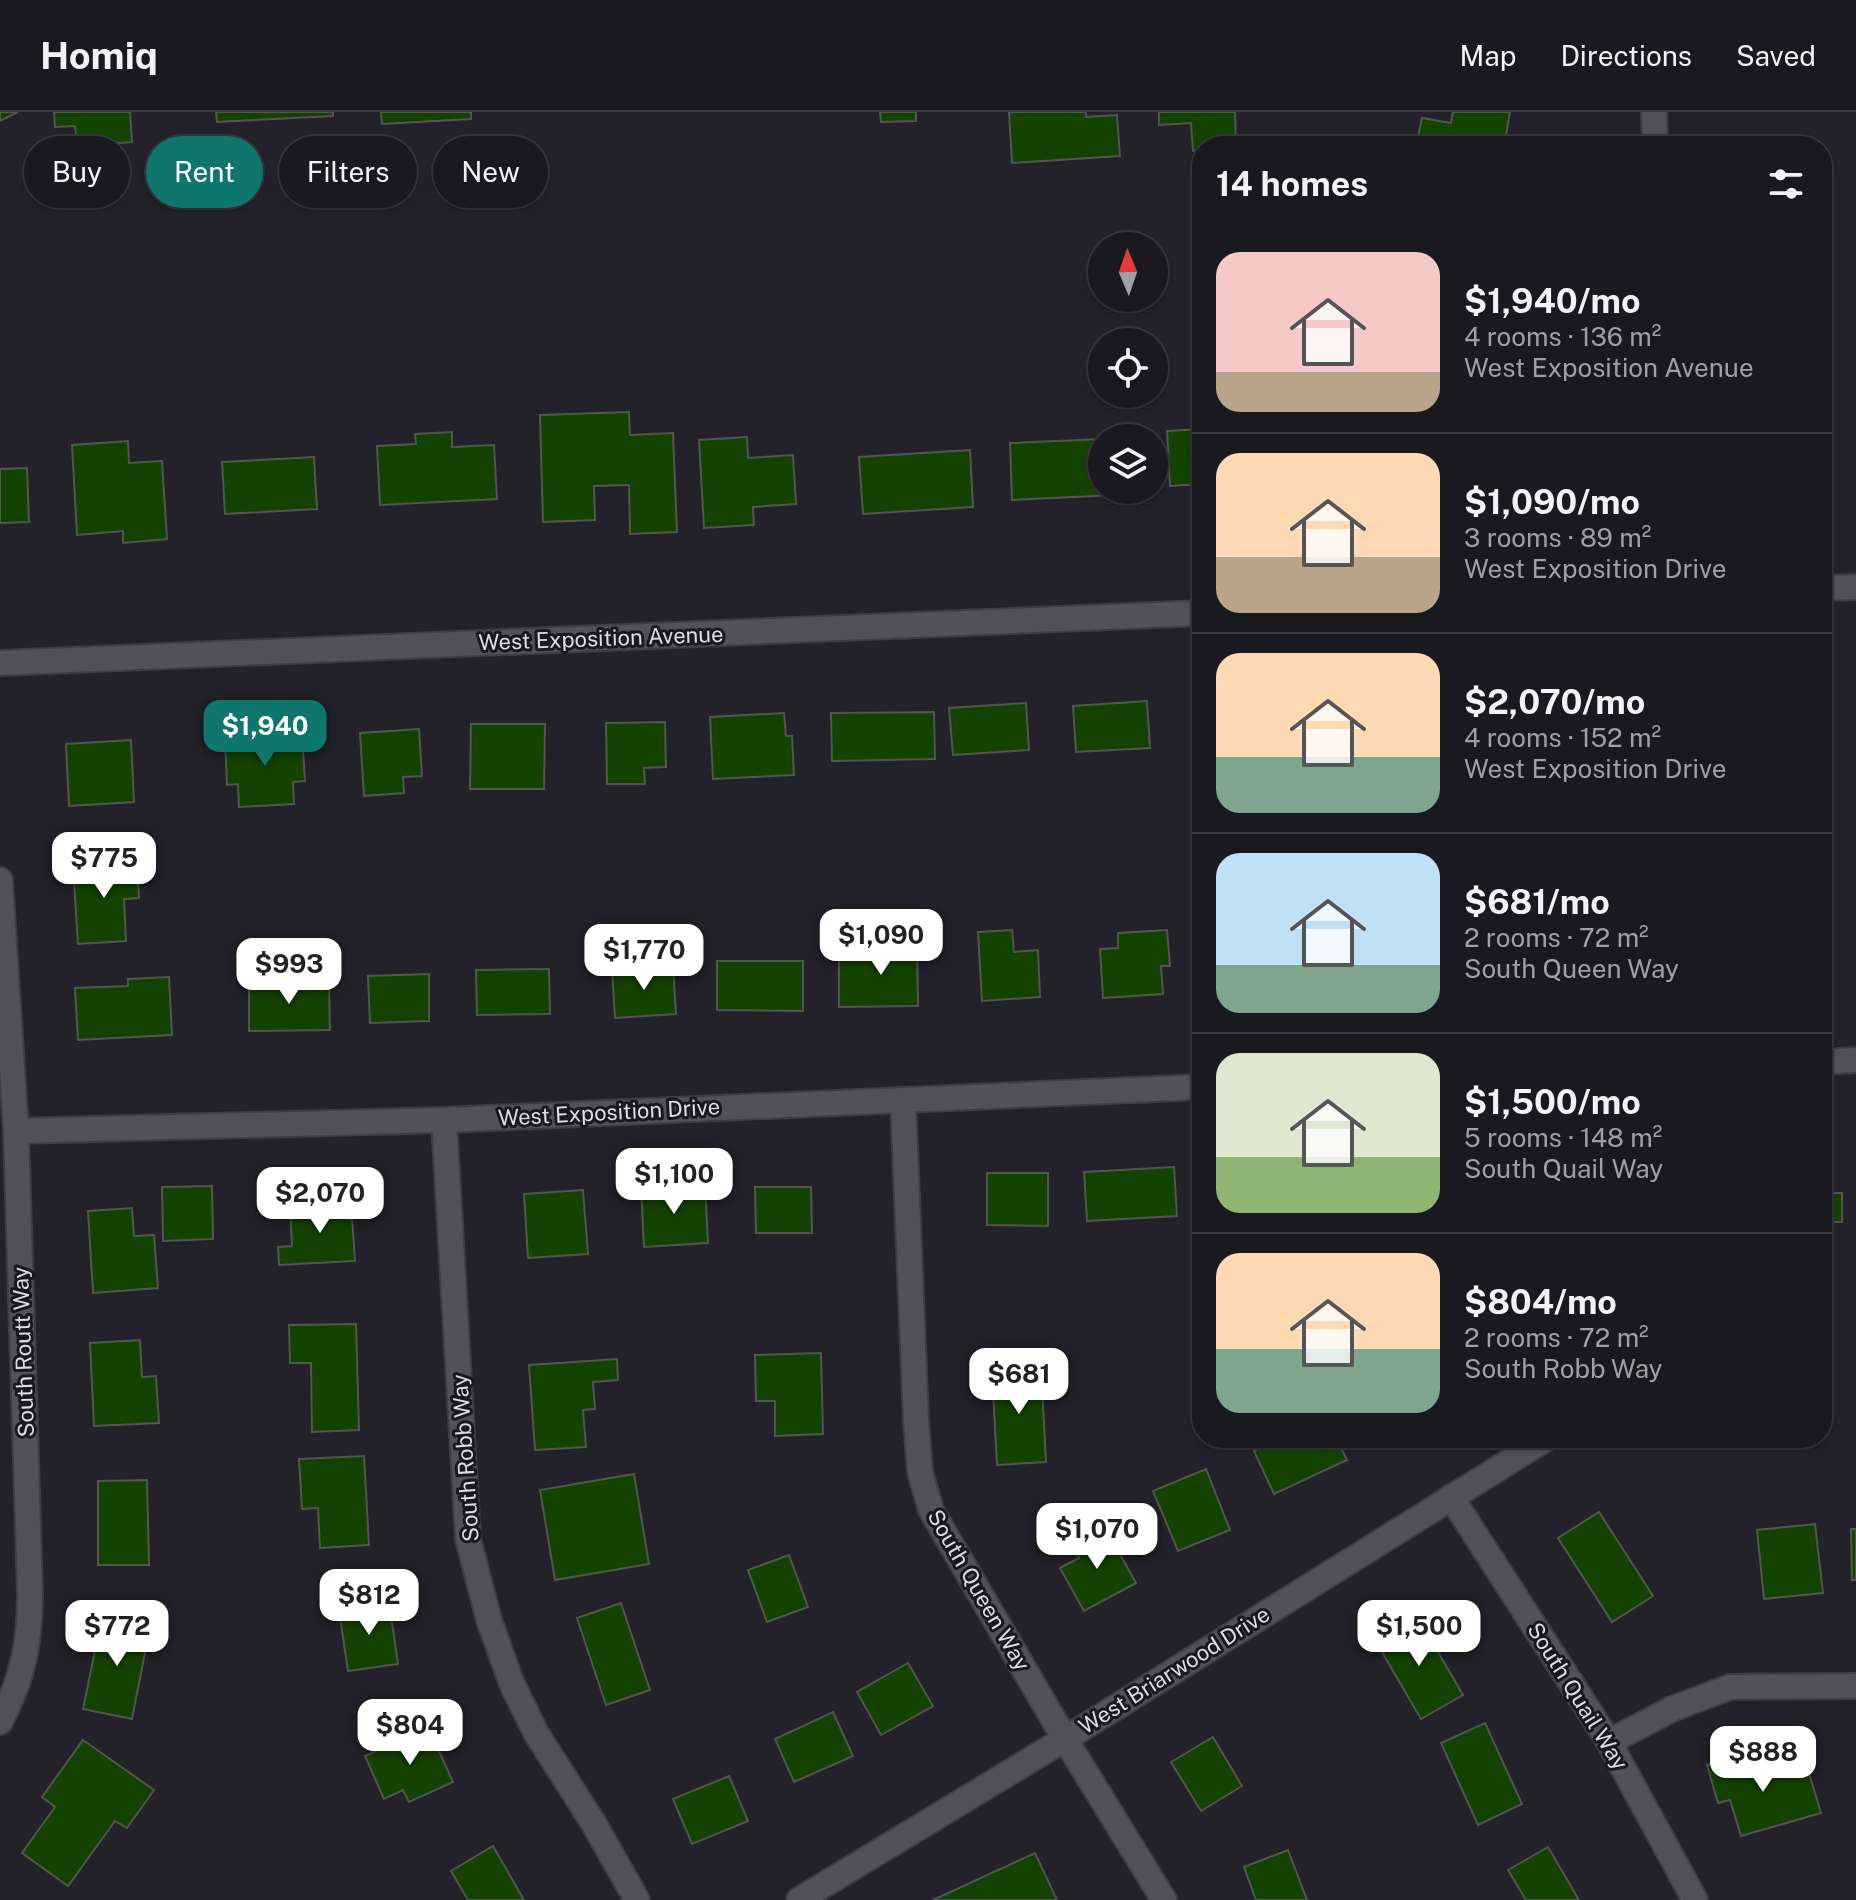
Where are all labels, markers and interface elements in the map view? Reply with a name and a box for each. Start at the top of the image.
text: Homiq [40,33,158,78]
text: Map [1460,39,1516,72]
text: Directions [1560,39,1692,72]
text: Saved [1736,39,1816,72]
chip: Buy [24,136,130,208]
chip: Rent [146,136,263,208]
chip: Filters [279,136,417,208]
chip: New [433,136,548,208]
icon: filters [1764,162,1808,206]
text: 14 homes [1216,164,1368,204]
north arrow [1088,232,1168,312]
map controls [1088,232,1168,504]
text: $1,940/mo [1464,281,1641,321]
icon: home [1280,284,1376,380]
text: 4 rooms · 136 m² [1464,321,1661,352]
button: locate [1088,328,1168,408]
text: West Exposition Avenue [1464,352,1754,383]
button: layers [1088,424,1168,504]
text: $1,090/mo [1464,482,1640,522]
icon: home [1280,485,1376,581]
text: 3 rooms · 89 m² [1464,522,1651,553]
text: West Exposition Drive [1464,553,1727,584]
street label: West Exposition Avenue [478,621,724,655]
text: $2,070/mo [1464,682,1645,722]
icon: home [1280,685,1376,781]
pin: $1,940 [200,700,330,768]
text: $1,940 [222,710,308,741]
text: 4 rooms · 152 m² [1464,722,1661,753]
text: West Exposition Drive [1464,753,1727,784]
pin: $775 [57,832,151,900]
text: $775 [70,842,138,873]
text: $681/mo [1464,882,1610,922]
icon: home [1280,885,1376,981]
pin: $1,090 [816,909,946,977]
text: $1,090 [838,919,924,950]
text: 2 rooms · 72 m² [1464,922,1649,953]
pin: $1,770 [579,924,709,992]
text: $1,770 [602,934,686,965]
pin: $993 [242,938,336,1006]
text: $993 [254,948,324,979]
text: South Queen Way [1464,953,1679,984]
text: $1,500/mo [1464,1082,1641,1122]
icon: home [1280,1085,1376,1181]
street label: West Exposition Drive [497,1093,721,1131]
text: 5 rooms · 148 m² [1464,1122,1662,1153]
pin: $1,100 [609,1148,739,1216]
text: South Quail Way [1464,1153,1663,1184]
text: $1,100 [634,1158,714,1189]
pin: $2,070 [255,1167,385,1235]
text: $2,070 [275,1177,365,1208]
street label: South Routt Way [7,1266,39,1438]
text: $804/mo [1464,1282,1617,1322]
icon: home [1280,1285,1376,1381]
text: 2 rooms · 72 m² [1464,1322,1649,1353]
pin: $681 [972,1348,1066,1416]
text: South Robb Way [1464,1353,1663,1384]
text: $681 [987,1358,1051,1389]
street label: South Robb Way [446,1373,484,1543]
pin: $1,070 [1032,1503,1162,1571]
street label: South Queen Way [922,1505,1036,1675]
text: $1,070 [1054,1513,1140,1544]
pin: $812 [322,1569,416,1637]
text: $812 [338,1579,400,1610]
pin: $772 [70,1600,164,1668]
pin: $1,500 [1354,1600,1484,1668]
street label: West Briarwood Drive [1074,1601,1274,1739]
text: $772 [84,1610,151,1641]
text: $1,500 [1375,1610,1463,1641]
street label: South Quail Way [1522,1618,1634,1775]
pin: $804 [363,1699,457,1767]
text: $804 [376,1709,444,1740]
pin: $888 [1716,1726,1810,1794]
text: $888 [1728,1736,1798,1767]

